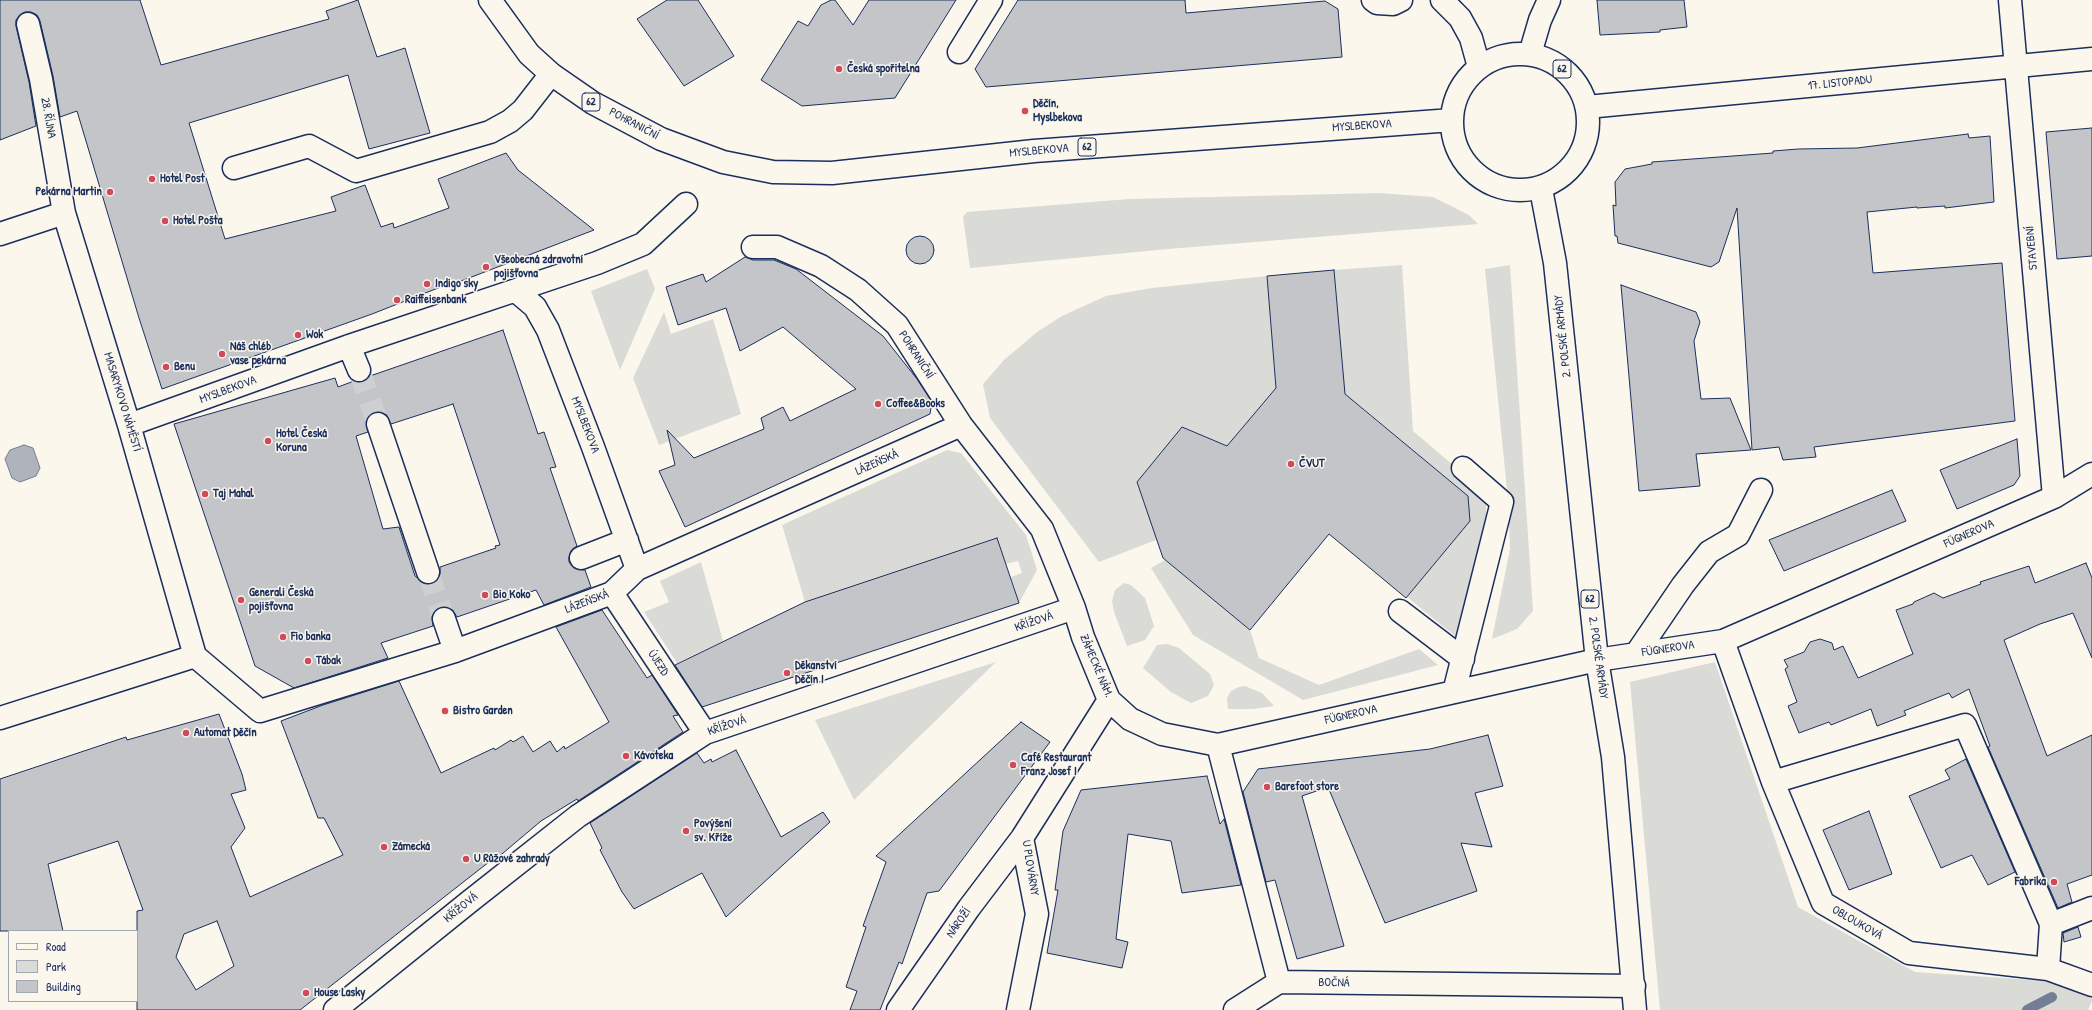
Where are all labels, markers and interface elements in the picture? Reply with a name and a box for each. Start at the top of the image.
road number: 62 [1553,60,1571,78]
place label: Česká spořitelna [847,62,920,76]
marker: Česká spořitelna [834,64,844,74]
street label: 17. LISTOPADU [1807,72,1873,94]
road number: 62 [582,93,600,111]
street label: 28. ŘÍJNA [37,97,59,139]
place label: Děčín, Myslbekova [1033,97,1082,125]
street label: POHRANIČNÍ [607,105,661,143]
marker: Děčín, Myslbekova [1020,106,1030,116]
street label: MYSLBEKOVA [1332,117,1392,135]
road number: 62 [1078,138,1096,156]
street label: MYSLBEKOVA [1009,141,1069,161]
place label: Hotel Post [160,172,205,186]
marker: Hotel Post [147,174,157,184]
place label: Pekárna Martin [36,185,102,199]
marker: Pekárna Martin [105,187,115,197]
place label: Hotel Pošta [173,214,222,228]
marker: Hotel Pošta [160,216,170,226]
street label: STAVEBNÍ [2023,225,2041,271]
place label: Všeobecná zdravotní pojišťovna [494,253,583,281]
marker: Všeobecná zdravotní pojišťovna [481,262,491,272]
place label: Indigo sky [435,277,478,291]
marker: Indigo sky [422,279,432,289]
place label: Raiffeisenbank [405,293,466,307]
street label: 2. POLSKÉ ARMÁDY [1552,294,1574,378]
marker: Raiffeisenbank [392,295,402,305]
place label: Wok [306,328,323,342]
street label: POHRANIČNÍ [895,328,937,382]
marker: Wok [293,330,303,340]
place label: Náš chléb vase pekárna [230,340,286,368]
marker: Náš chléb vase pekárna [217,349,227,359]
street label: MASARYKOVO NÁMĚSTÍ [100,351,144,453]
place label: Benu [174,360,195,374]
marker: Benu [161,362,171,372]
street label: MYSLBEKOVA [198,373,258,407]
street label: MYSLBEKOVA [568,395,602,455]
place label: Coffee&Books [886,397,945,411]
marker: Coffee&Books [873,399,883,409]
place label: Hotel Česká Koruna [276,427,327,455]
marker: Hotel Česká Koruna [263,436,273,446]
street label: LÁZEŇSKÁ [853,447,901,479]
place label: ČVUT [1299,457,1325,471]
marker: ČVUT [1286,459,1296,469]
place label: Taj Mahal [213,487,254,501]
marker: Taj Mahal [200,489,210,499]
street label: FÜGNEROVA [1942,517,1996,551]
place label: Generali Česká pojišťovna [249,586,313,614]
street label: LÁZEŇSKÁ [563,587,611,617]
place label: Bio Koko [493,588,530,602]
marker: Bio Koko [480,590,490,600]
road number: 62 [1581,590,1599,608]
marker: Generali Česká pojišťovna [236,595,246,605]
street label: KŘÍŽOVÁ [1013,609,1055,635]
street label: 2. POLSKÉ ARMÁDY [1585,616,1611,700]
place label: Fio banka [291,630,331,644]
marker: Fio banka [278,632,288,642]
street label: ZÁMECKÉ NÁM. [1076,632,1116,700]
street label: FÜGNEROVA [1641,638,1695,660]
street label: ÚJEZD [644,647,672,679]
place label: Tábak [316,654,341,668]
marker: Tábak [303,656,313,666]
place label: Děkanství Děčín I [795,659,837,687]
marker: Děkanství Děčín I [782,668,792,678]
street label: FÜGNEROVA [1323,702,1379,728]
place label: Bistro Garden [453,704,513,718]
marker: Bistro Garden [440,706,450,716]
street label: KŘÍŽOVÁ [706,713,748,739]
place label: Automat Děčín [194,726,257,740]
marker: Automat Děčín [181,728,191,738]
place label: Kávoteka [634,749,673,763]
marker: Kávoteka [621,751,631,761]
place label: Café Restaurant Franz Josef I [1021,751,1091,779]
marker: Café Restaurant Franz Josef I [1008,760,1018,770]
place label: Barefoot store [1275,780,1339,794]
marker: Barefoot store [1262,782,1272,792]
place label: Povýšení sv. Kříže [694,817,732,845]
marker: Povýšení sv. Kříže [681,826,691,836]
street label: U PLOVÁRNY [1019,839,1041,897]
place label: Zámecká [392,840,430,854]
marker: Zámecká [379,842,389,852]
place label: U Růžové zahrady [474,852,550,866]
marker: U Růžové zahrady [461,854,471,864]
place label: Fabrika [2015,875,2046,889]
marker: Fabrika [2049,877,2059,887]
street label: KŘÍŽOVÁ [441,890,481,926]
street label: OBLOUKOVÁ [1829,903,1885,943]
street label: NÁROŽÍ [944,905,974,941]
legend [8,930,138,1002]
text: Road [46,938,66,955]
text: Park [46,958,66,975]
street label: BOČNÁ [1318,976,1350,990]
text: Building [46,978,81,995]
place label: House Lasky [314,986,365,1000]
marker: House Lasky [301,988,311,998]

